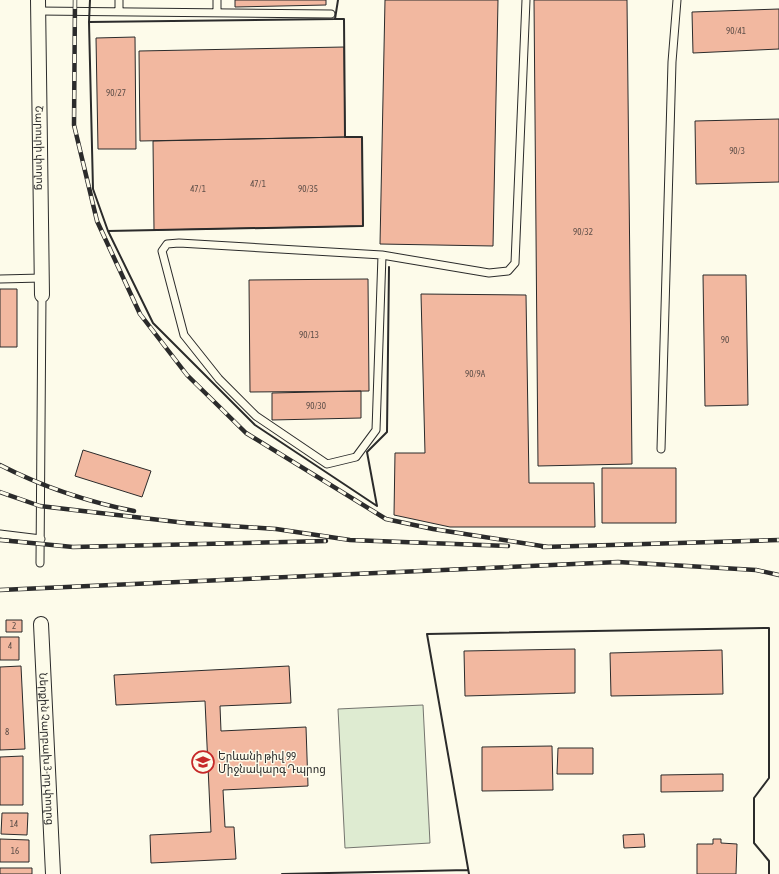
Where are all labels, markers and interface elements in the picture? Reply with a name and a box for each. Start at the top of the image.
house number: 90/41 [726,26,746,36]
house number: 90/27 [106,88,126,98]
street label: Շարուրի փողոց [33,105,47,191]
house number: 90/3 [729,146,745,156]
house number: 47/1 [250,179,266,189]
house number: 47/1 [190,184,206,194]
house number: 90/35 [298,184,318,194]
house number: 90/32 [573,227,593,237]
house number: 90/13 [299,330,319,340]
house number: 90 [721,335,729,345]
house number: 90/9A [465,369,486,379]
house number: 90/30 [306,401,326,411]
house number: 2 [12,621,16,631]
house number: 4 [8,641,12,651]
street label: Ներքին Չարբախ 3-րդ փողոց [37,672,57,825]
house number: 8 [5,727,9,737]
school or university icon: Երևանի թիվ 99 Միջնակարգ Դպրոց [190,749,216,775]
place label: Երևանի թիվ 99 Միջնակարգ Դպրոց [218,750,326,776]
house number: 14 [10,819,18,829]
house number: 16 [11,846,19,856]

